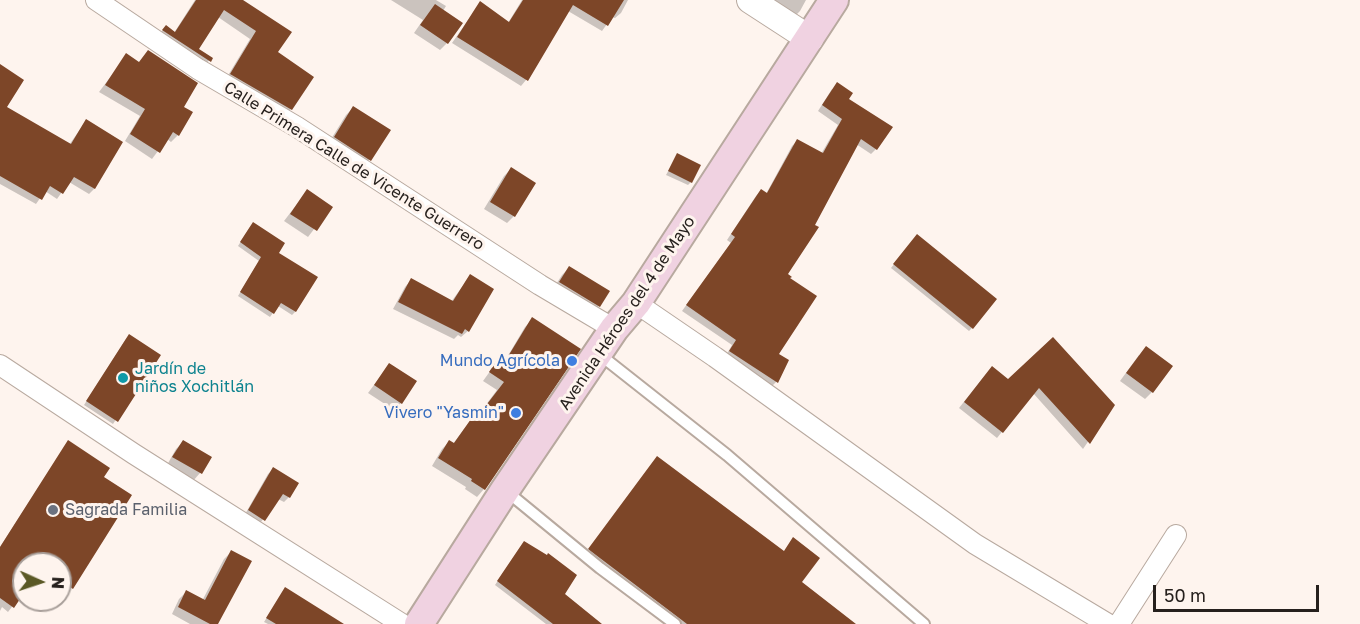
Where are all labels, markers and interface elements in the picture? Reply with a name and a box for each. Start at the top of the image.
street label: Calle Primera Calle de Vicente Guerrero [220,78,488,254]
street label: Avenida Héroes del 4 de Mayo [555,213,699,413]
place label: Mundo Agrícola [440,351,560,371]
marker: Mundo Agrícola [565,354,579,368]
place label: Jardín de niños Xochitlán [135,359,254,397]
marker: Jardín de niños Xochitlán [116,371,130,385]
place label: Vivero "Yasmin" [384,403,504,423]
marker: Vivero "Yasmin" [509,406,523,420]
place label: Sagrada Familia [65,500,187,520]
marker: Sagrada Familia [46,503,60,517]
north arrow [12,552,72,612]
scale bar [1156,573,1322,611]
text: N [48,576,68,589]
text: 50 m [1164,584,1206,606]

